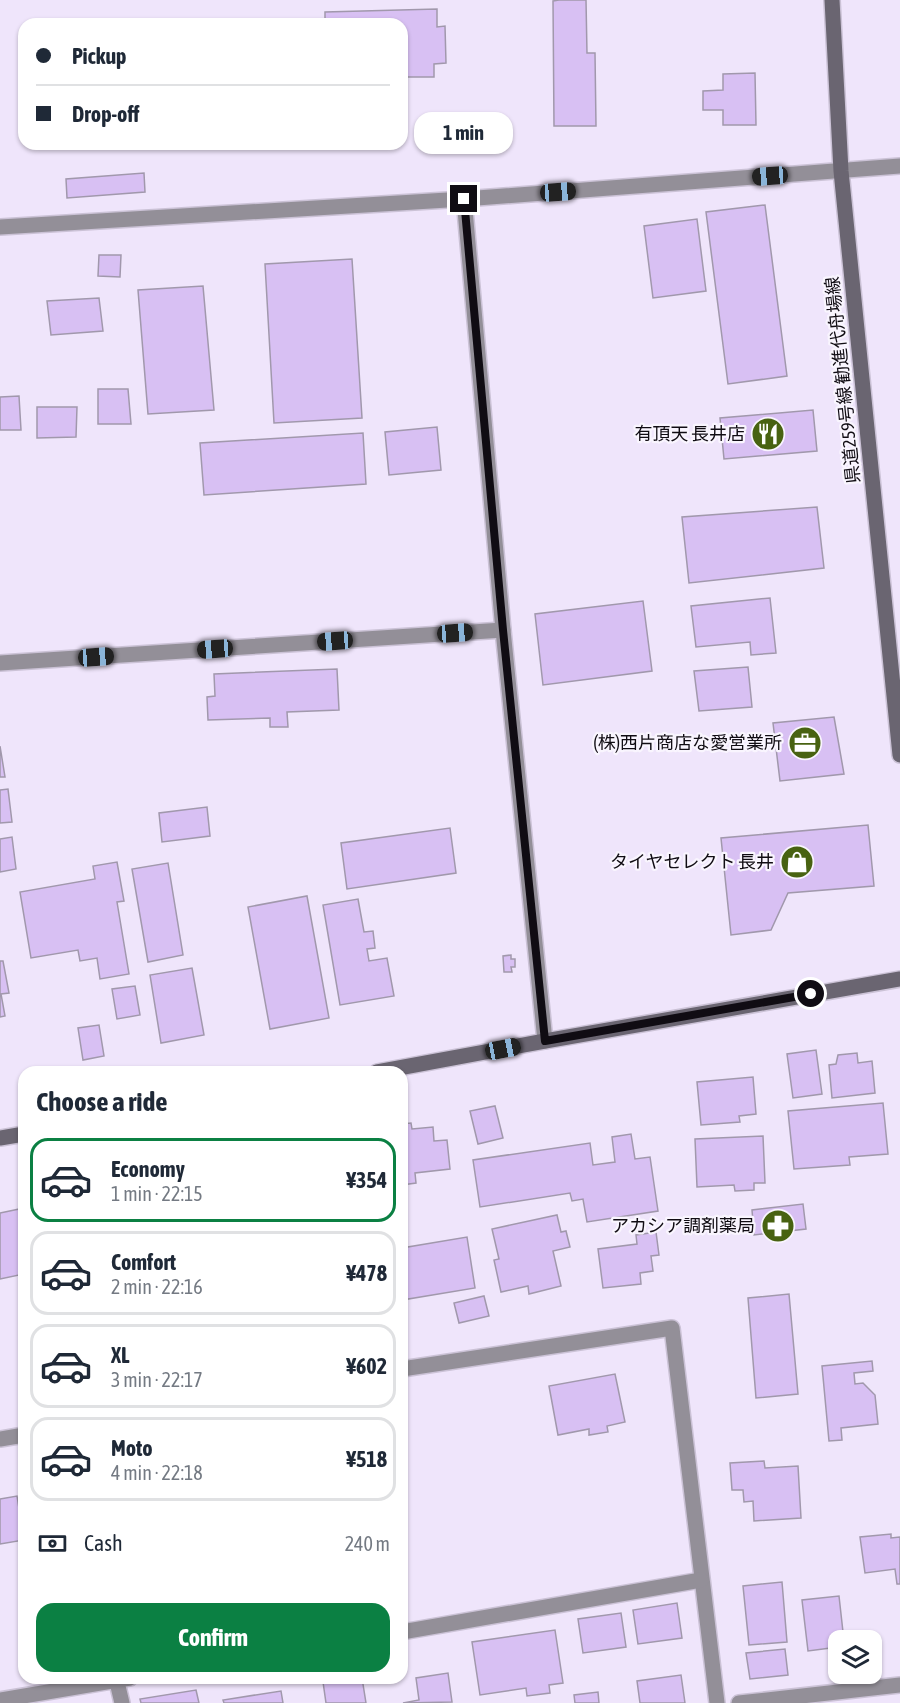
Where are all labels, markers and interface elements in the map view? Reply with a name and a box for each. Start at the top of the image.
text: Pickup [72,43,127,69]
text: Drop-off [72,101,139,127]
callout: 1 min [414,112,514,154]
text: 1 min [443,121,484,144]
car [751,166,789,186]
car [539,182,577,202]
route end [450,185,477,212]
street label: 県道259号線 勧進代舟場線 [821,276,864,485]
restaurant icon: 有頂天 長井店 [750,416,786,452]
place label: 有頂天 長井店 [635,423,745,444]
car [436,623,474,643]
car [316,631,354,651]
car [196,639,234,659]
car [77,647,115,667]
office icon: (株)西片商店な愛営業所 [787,725,823,761]
place label: (株)西片商店な愛営業所 [593,732,782,753]
shop icon: タイヤセレクト 長井 [779,844,815,880]
place label: タイヤセレクト 長井 [610,851,774,872]
route start [797,980,824,1007]
car [484,1037,522,1061]
text: Choose a ride [36,1086,168,1117]
icon: car [39,1153,93,1207]
text: Economy [111,1156,185,1182]
text: ¥354 [346,1167,387,1193]
text: 1 min · 22:15 [111,1182,203,1205]
pharmacy icon: アカシア調剤薬局 [760,1208,796,1244]
place label: アカシア調剤薬局 [611,1215,755,1236]
icon: car [39,1246,93,1300]
text: Comfort [111,1249,176,1275]
text: ¥478 [346,1260,387,1286]
text: 2 min · 22:16 [111,1275,203,1298]
icon: car [39,1339,93,1393]
text: XL [111,1342,129,1368]
text: ¥602 [346,1353,387,1379]
text: 3 min · 22:17 [111,1368,203,1391]
icon: car [39,1432,93,1486]
text: Moto [111,1435,153,1461]
text: ¥518 [346,1446,387,1472]
text: 4 min · 22:18 [111,1461,203,1484]
icon: cash [36,1527,69,1560]
text: Cash [84,1530,123,1556]
text: 240 m [345,1532,390,1555]
button: Confirm [36,1603,390,1672]
map controls [828,1630,882,1684]
button: layers [828,1630,882,1684]

